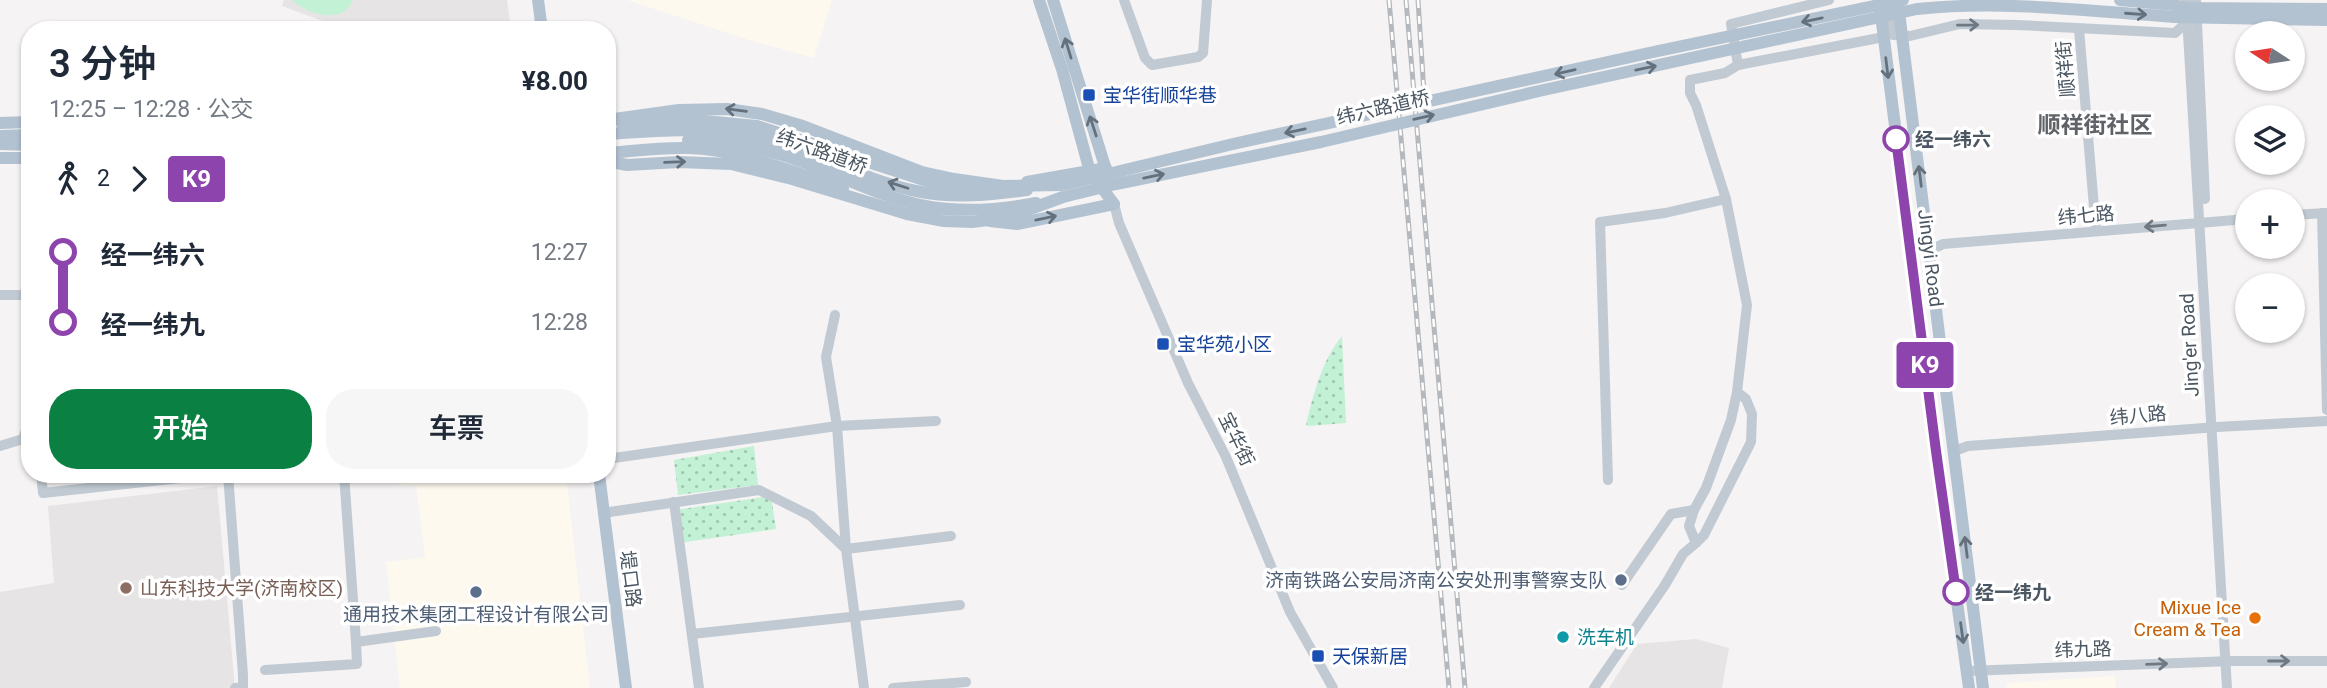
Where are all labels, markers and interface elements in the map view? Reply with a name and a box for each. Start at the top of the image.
one-way arrow [2124,8,2146,21]
one-way arrow [1801,13,1824,27]
one-way arrow [1956,18,1979,31]
north arrow [2235,21,2305,91]
map controls [2235,21,2305,343]
one-way arrow [1061,37,1074,59]
street label: 顺祥街 [2052,40,2079,98]
text: 3 分钟 [49,42,156,86]
one-way arrow [1881,56,1894,79]
one-way arrow [1634,61,1657,75]
text: ¥8.00 [522,66,588,96]
one-way arrow [1554,66,1577,79]
place label: 宝华街顺华巷 [1103,84,1217,107]
street label: 纬六路道桥 [1334,86,1432,129]
marker: 宝华街顺华巷 [1081,87,1097,103]
text: 12:25 – 12:28 · 公交 [49,96,253,123]
one-way arrow [726,104,748,117]
button: layers [2235,105,2305,175]
one-way arrow [1412,110,1435,124]
district label: 顺祥街社区 [2038,112,2153,139]
one-way arrow [1085,115,1098,137]
street label: 纬六路道桥 [773,124,870,179]
one-way arrow [1284,125,1307,139]
marker: 经一纬六 [1883,126,1909,152]
place label: 经一纬六 [1915,128,1991,151]
one-way arrow [663,156,686,169]
icon: walk [49,160,87,198]
icon: forward [120,160,158,198]
text: 2 [97,165,110,192]
text: K9 [182,165,211,193]
one-way arrow [1913,165,1926,188]
one-way arrow [1142,169,1165,182]
one-way arrow [887,178,909,191]
button: + [2235,189,2305,259]
street label: 纬七路 [2057,202,2115,229]
street label: Jingyi Road [1913,208,1948,308]
one-way arrow [1034,210,1057,224]
one-way arrow [2144,220,2166,233]
text: 12:27 [531,239,588,266]
text: 经一纬六 [101,240,205,270]
button: − [2235,273,2305,343]
street label: Jing'er Road [2175,293,2204,397]
text: 12:28 [531,309,588,336]
text: 经一纬九 [101,310,205,340]
place label: 宝华苑小区 [1177,333,1272,356]
marker: 宝华苑小区 [1155,336,1171,352]
line badge: K9 [1894,342,1956,388]
text: K9 [1910,351,1940,379]
button: 开始 [49,389,312,469]
button: 车票 [326,389,588,469]
street label: 纬八路 [2109,402,2167,429]
street label: 宝华街 [1214,409,1259,470]
one-way arrow [1959,536,1972,559]
street label: 堤口路 [616,549,645,609]
place label: 济南铁路公安局济南公安处刑事警察支队 [1265,569,1607,592]
marker: 济南铁路公安局济南公安处刑事警察支队 [1613,572,1629,588]
place label: 山东科技大学(济南校区) [140,577,343,600]
marker: 经一纬九 [1943,579,1969,605]
marker: 山东科技大学(济南校区) [118,580,134,596]
place label: 经一纬九 [1975,581,2051,604]
marker: 通用技术集团工程设计有限公司 [468,584,484,600]
place label: Mixue Ice Cream & Tea [2134,596,2241,641]
place label: 通用技术集团工程设计有限公司 [343,603,609,626]
marker: Mixue Ice Cream & Tea [2247,610,2263,626]
one-way arrow [1956,622,1969,644]
place label: 洗车机 [1577,626,1634,649]
marker: 洗车机 [1555,629,1571,645]
street label: 纬九路 [2054,637,2112,662]
place label: 天保新居 [1332,645,1408,668]
marker: 天保新居 [1310,648,1326,664]
one-way arrow [2268,654,2291,668]
one-way arrow [2146,657,2169,670]

